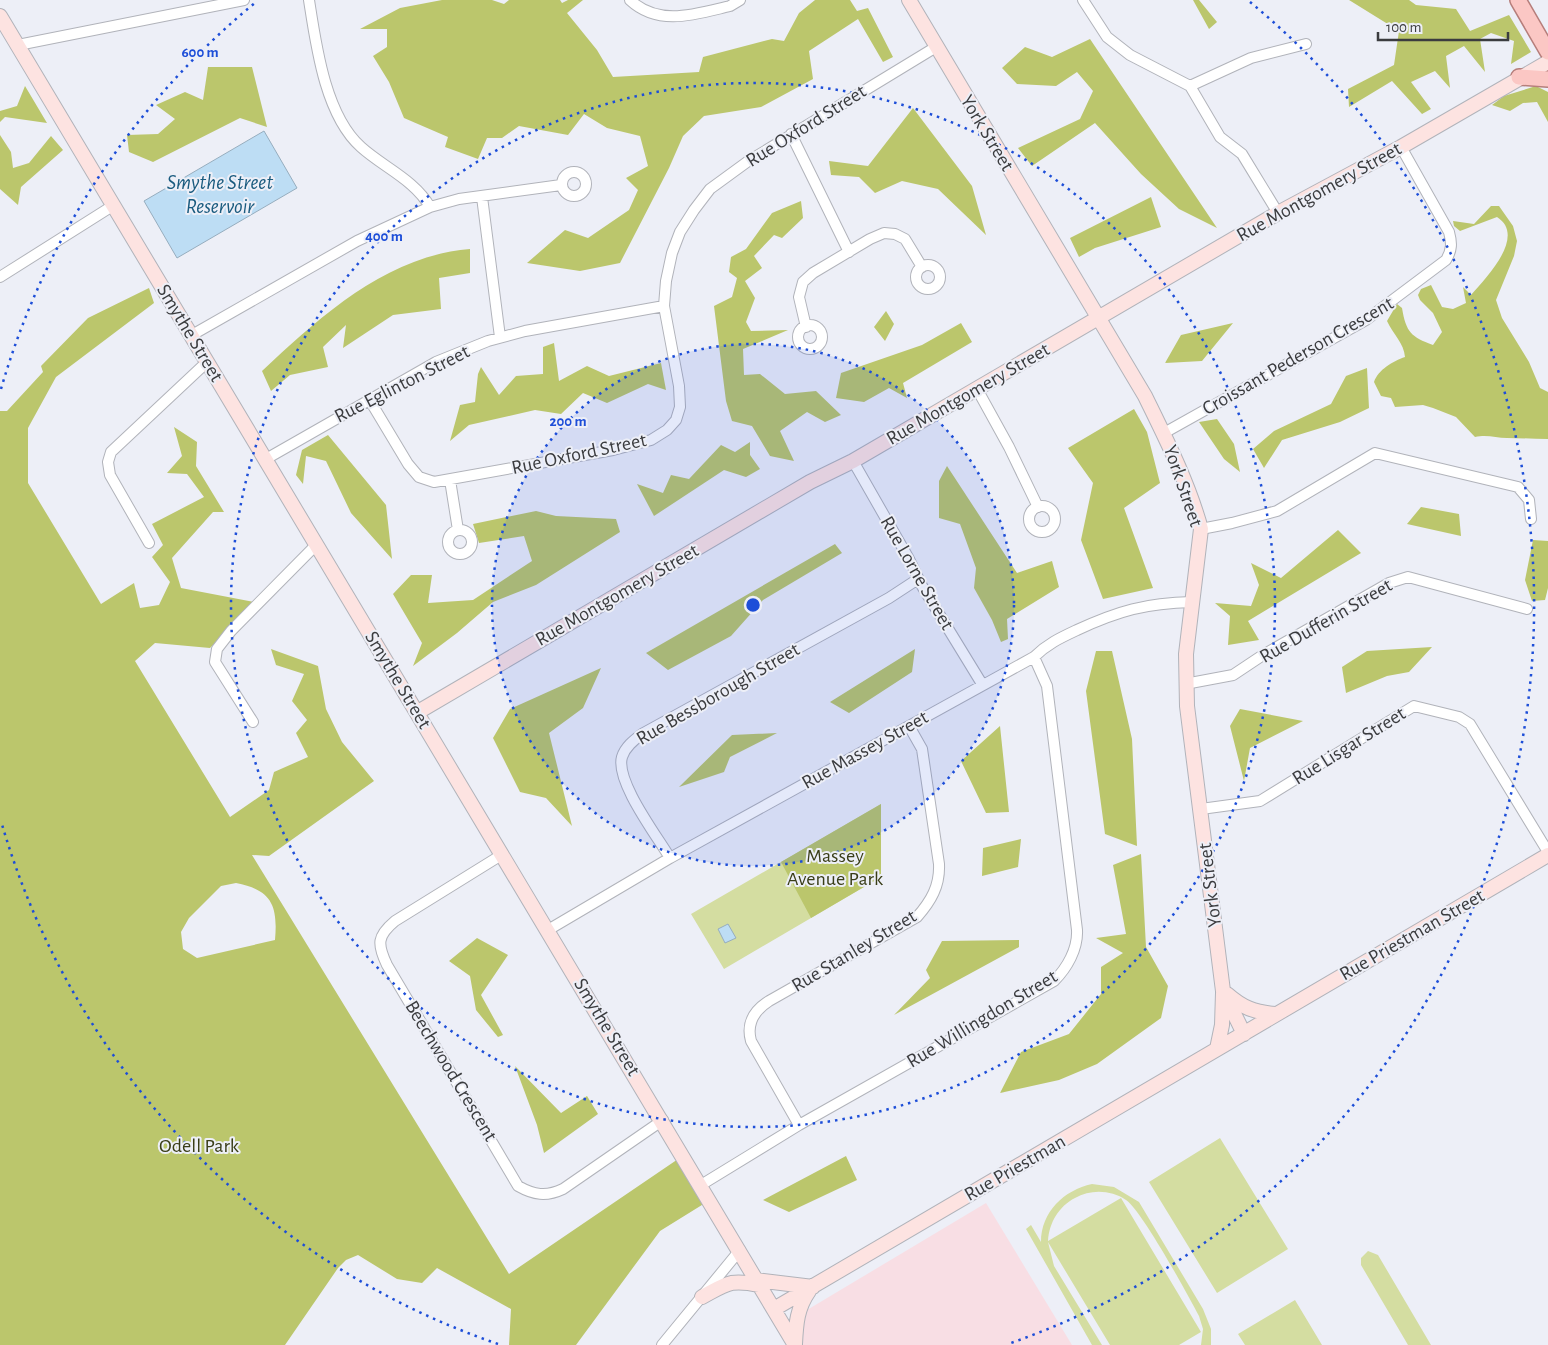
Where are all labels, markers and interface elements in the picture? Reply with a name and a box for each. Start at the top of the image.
scale bar [1378,10,1508,42]
text: 100 m [1386,20,1421,35]
text: 600 m [181,45,219,60]
street label: Rue Oxford Street [742,81,870,171]
street label: York Street [957,91,1018,175]
street label: Rue Montgomery Street [1233,138,1405,246]
water label: Smythe Street Reservoir [167,172,273,217]
text: 400 m [365,229,403,244]
street label: Smythe Street [153,281,227,386]
street label: Croissant Pederson Crescent [1199,293,1398,419]
street label: Rue Montgomery Street [883,339,1054,449]
street label: Rue Eglinton Street [331,341,473,427]
text: 200 m [549,414,587,429]
street label: Rue Oxford Street [510,430,649,478]
street label: York Street [1160,443,1206,530]
street label: Rue Lorne Street [876,513,958,634]
street label: Rue Montgomery Street [532,540,703,650]
street label: Rue Dufferin Street [1256,575,1396,667]
centre of rings [744,596,762,614]
street label: Smythe Street [361,628,435,733]
street label: Rue Bessborough Street [633,639,804,749]
street label: Rue Lisgar Street [1289,703,1410,789]
street label: Rue Massey Street [798,707,932,793]
street label: York Street [1195,841,1225,928]
park label: Massey Avenue Park [787,846,883,889]
street label: Rue Priestman Street [1336,885,1488,985]
street label: Rue Stanley Street [788,906,920,996]
street label: Rue Willingdon Street [903,966,1061,1072]
street label: Smythe Street [570,975,644,1080]
street label: Beechwood Crescent [401,997,501,1145]
street label: Rue Priestman [961,1131,1069,1205]
park label: Odell Park [159,1136,239,1156]

